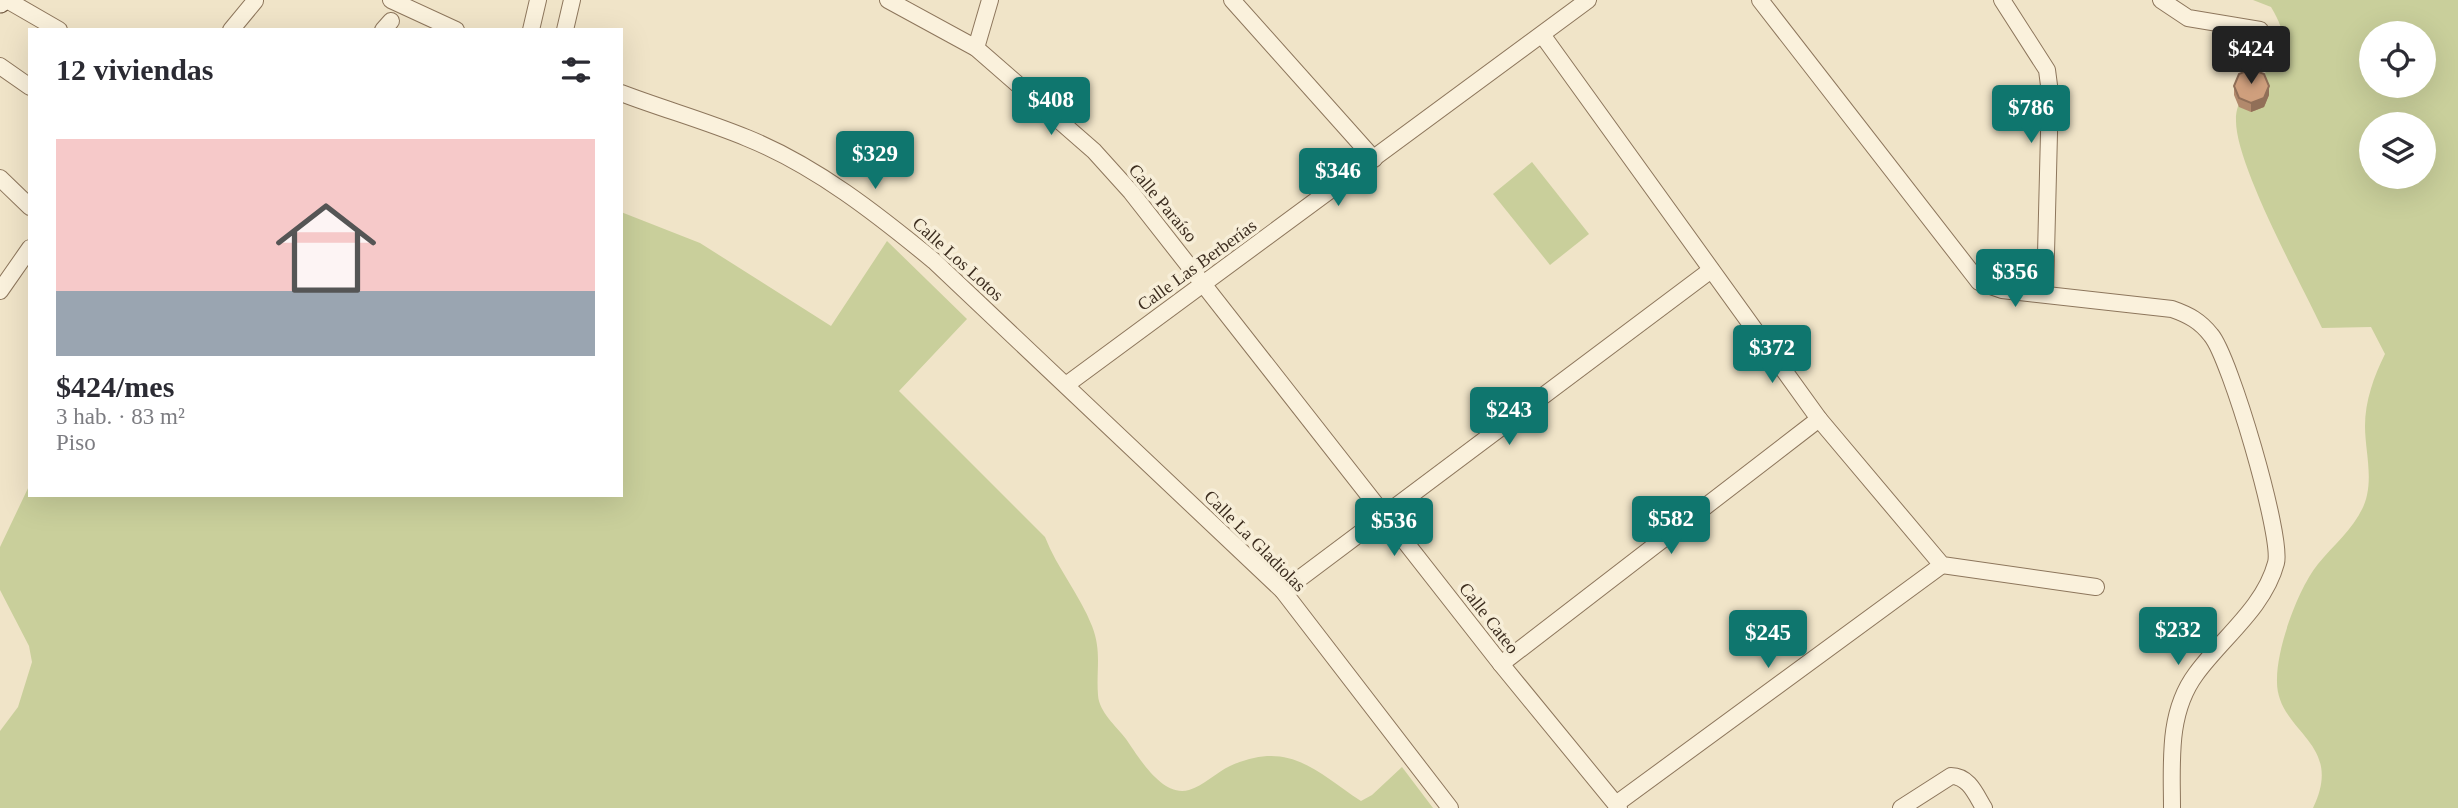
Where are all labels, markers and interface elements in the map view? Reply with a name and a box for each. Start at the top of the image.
map controls [2359,21,2436,189]
button: locate [2359,21,2436,98]
pin: $424 [2210,27,2292,86]
text: $424 [2228,36,2274,61]
icon: filters [557,51,595,89]
text: 12 viviendas [56,53,214,86]
pin: $408 [1010,78,1092,137]
pin: $786 [1990,86,2072,145]
text: $408 [1028,87,1074,112]
text: $786 [2008,95,2054,120]
button: layers [2359,112,2436,189]
pin: $329 [834,132,916,191]
text: $329 [852,141,898,166]
pin: $346 [1297,148,1379,208]
text: $346 [1315,158,1361,183]
street label: Calle Paraíso [1125,160,1201,246]
icon: home [263,185,389,311]
street label: Calle Los Lotos [909,213,1007,305]
street label: Calle Las Berberías [1134,215,1260,315]
pin: $356 [1974,250,2056,309]
text: $356 [1992,259,2038,284]
pin: $372 [1731,326,1813,385]
text: $372 [1749,335,1795,360]
text: $424/mes [56,370,174,403]
pin: $243 [1468,388,1550,447]
text: $243 [1486,397,1532,422]
text: 3 hab. · 83 m² [56,404,185,429]
text: Piso [56,430,96,455]
street label: Calle La Gladiolas [1200,486,1310,596]
pin: $582 [1630,496,1712,556]
pin: $536 [1353,498,1435,558]
text: $582 [1648,506,1694,531]
text: $536 [1371,508,1417,533]
street label: Calle Cateo [1455,579,1523,657]
pin: $232 [2137,608,2219,667]
pin: $245 [1727,610,1809,670]
text: $232 [2155,617,2201,642]
text: $245 [1745,620,1791,645]

